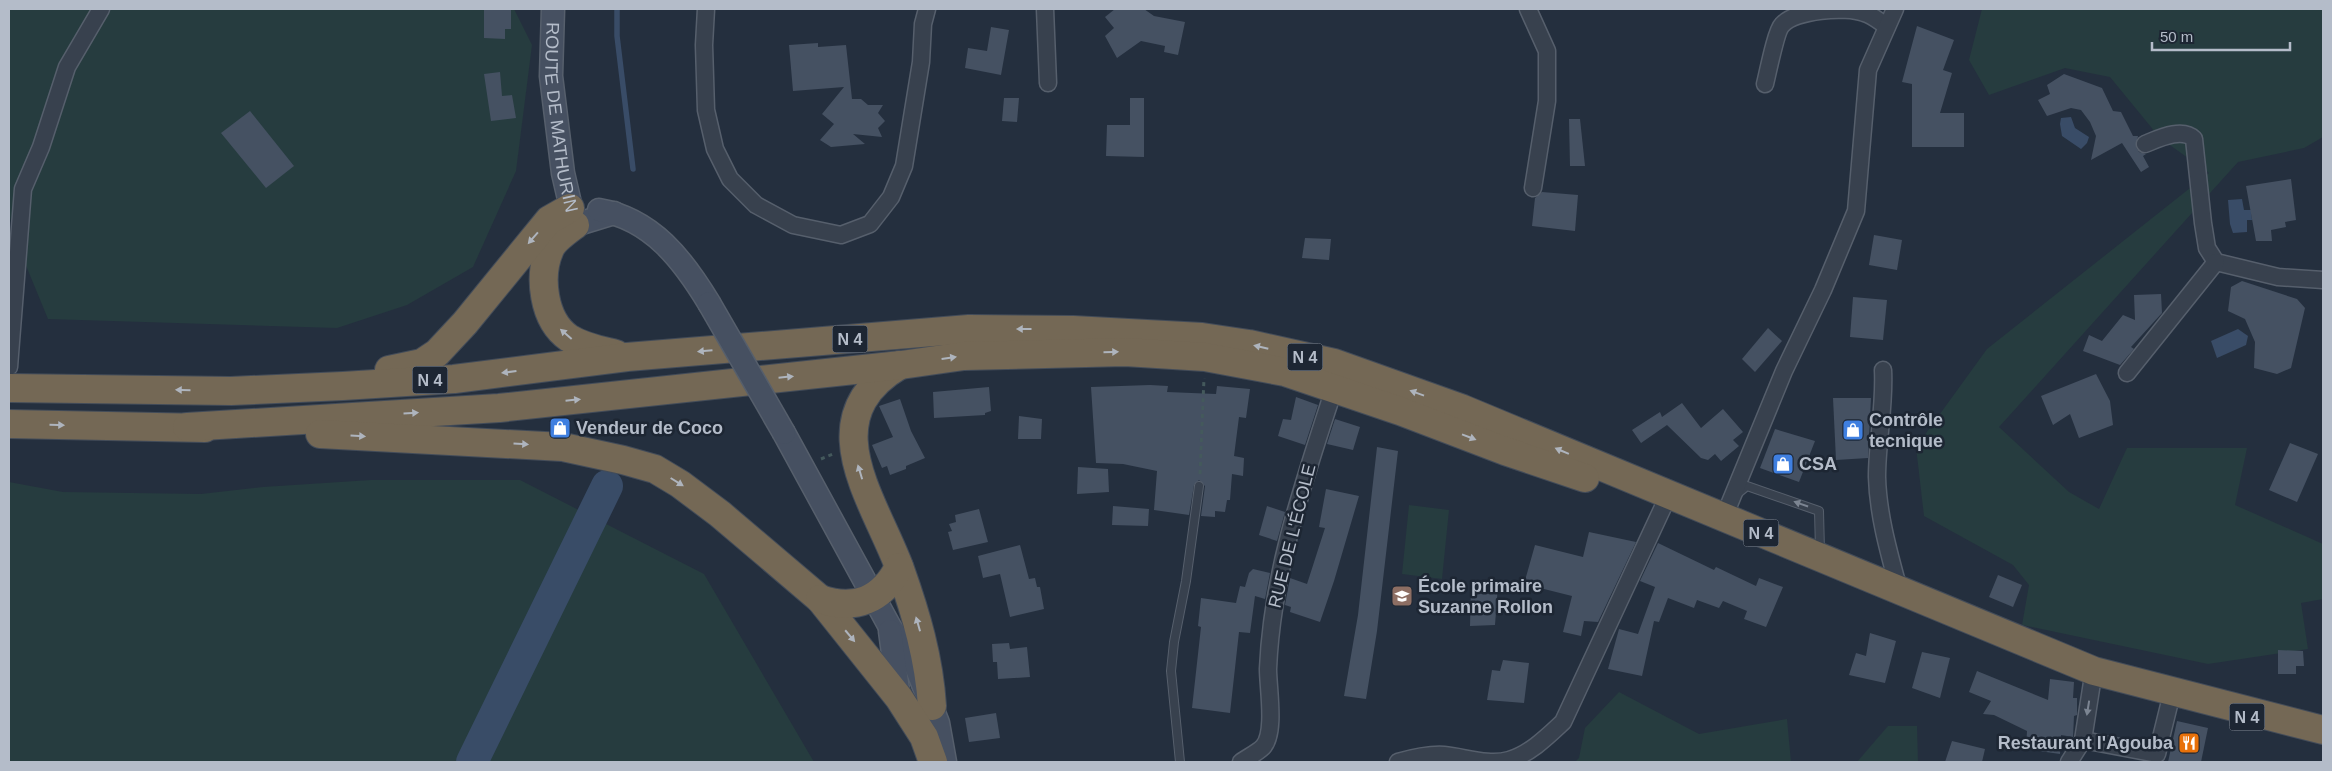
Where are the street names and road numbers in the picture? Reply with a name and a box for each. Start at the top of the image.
street label: ROUTE DE MATHURIN [541,22,582,214]
road number: N 4 [832,326,868,352]
road number: N 4 [1288,344,1322,371]
road number: N 4 [412,366,448,394]
street label: RUE DE L'ÉCOLE [1264,462,1320,610]
road number: N 4 [1744,520,1778,546]
road number: N 4 [2230,704,2264,730]

